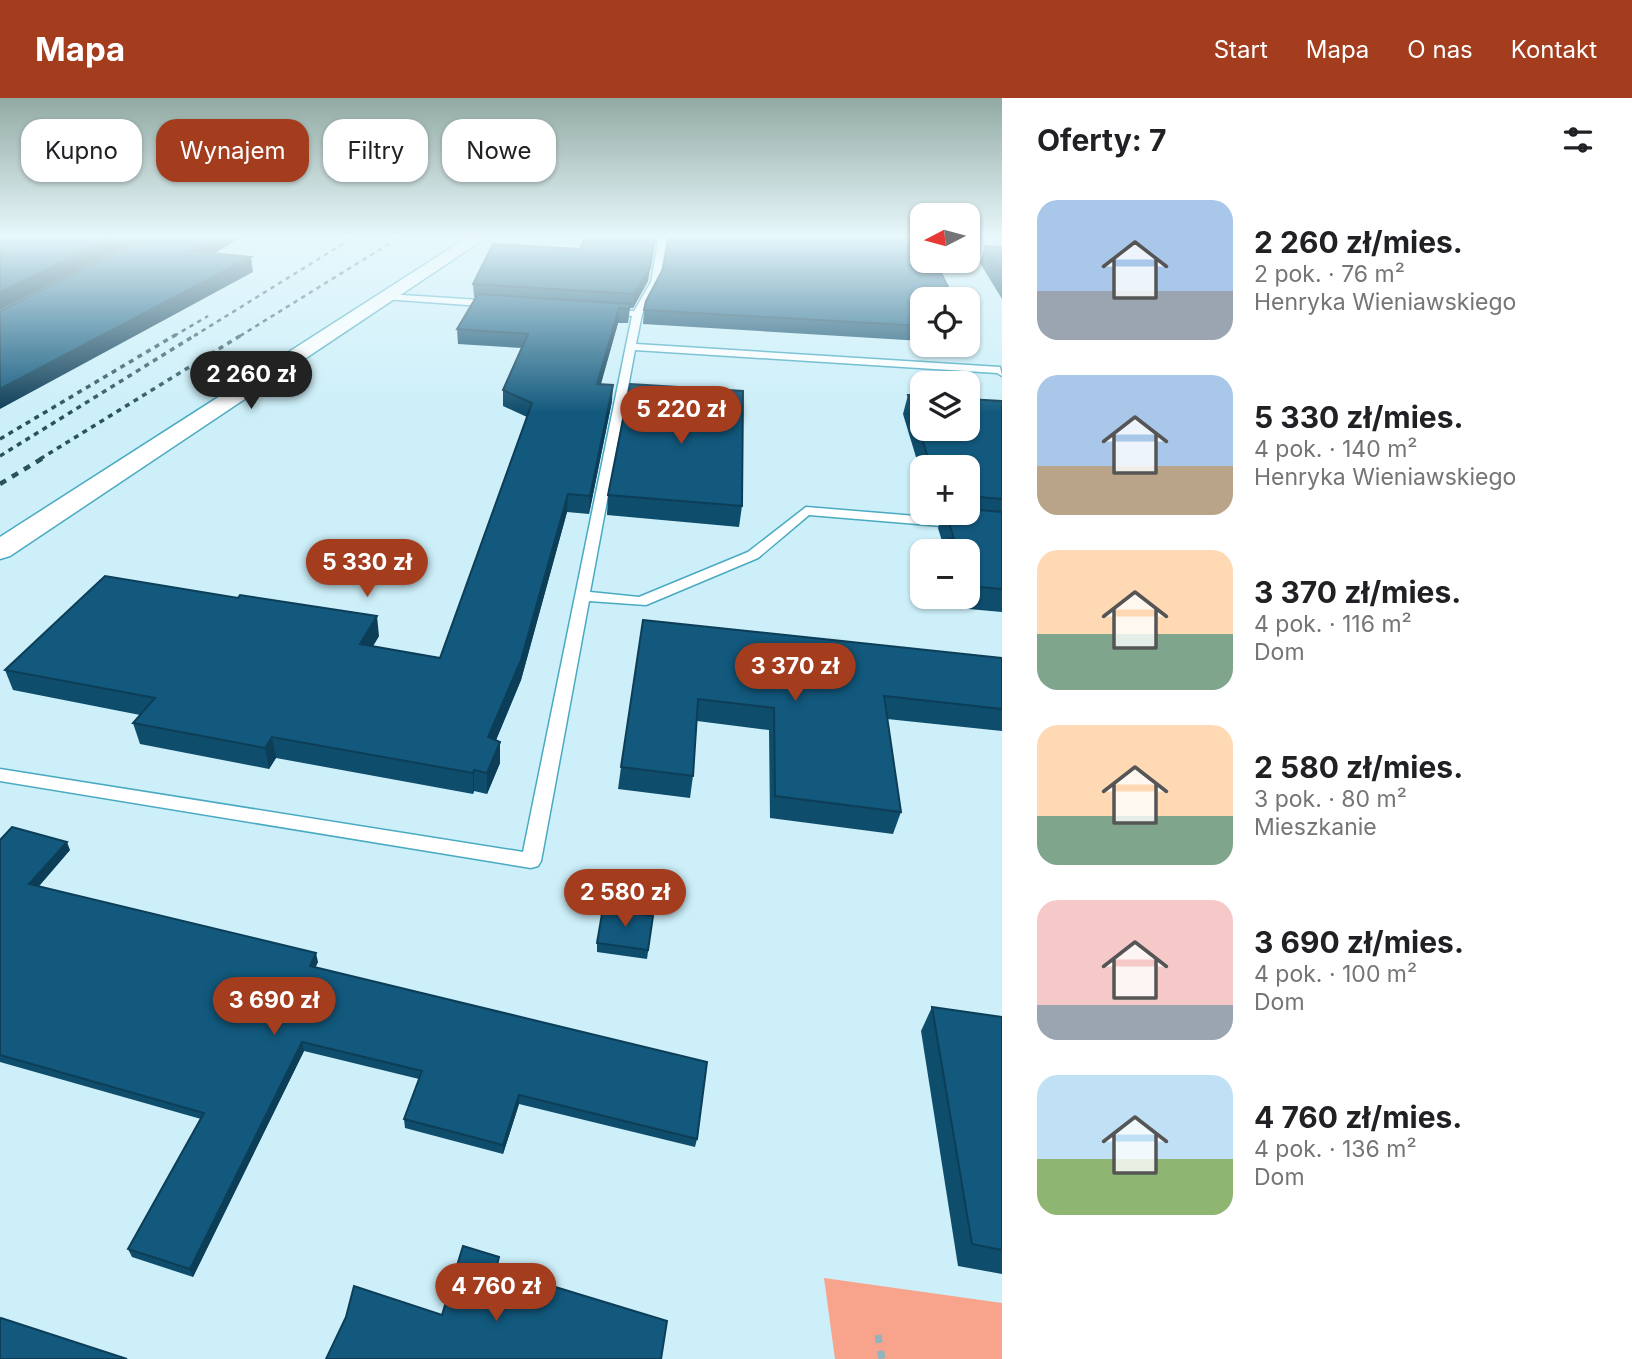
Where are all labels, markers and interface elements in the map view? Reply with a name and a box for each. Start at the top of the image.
text: Mapa [35,29,125,69]
text: Start [1214,35,1268,64]
text: Mapa [1306,35,1369,64]
text: O nas [1407,35,1473,64]
text: Kontakt [1511,35,1597,64]
chip: Kupno [21,119,142,182]
chip: Wynajem [156,119,309,182]
chip: Filtry [323,119,428,182]
chip: Nowe [442,119,556,182]
icon: filters [1559,121,1597,159]
text: Oferty: 7 [1037,122,1166,158]
north arrow [910,203,980,273]
map controls [910,203,980,609]
text: 2 260 zł/mies. [1254,224,1463,260]
icon: home [1093,228,1177,312]
text: 2 pok. · 76 m² [1254,260,1405,288]
button: locate [910,287,980,357]
text: Henryka Wieniawskiego [1254,288,1516,316]
pin: 2 260 zł [179,352,323,411]
text: 2 260 zł [206,360,296,388]
button: layers [910,371,980,441]
pin: 5 220 zł [609,386,753,446]
text: 5 220 zł [636,395,726,423]
text: 5 330 zł/mies. [1254,399,1464,435]
icon: home [1093,403,1177,487]
text: 4 pok. · 140 m² [1254,435,1418,463]
button: + [910,455,980,525]
text: Henryka Wieniawskiego [1254,463,1516,491]
button: − [910,539,980,609]
pin: 5 330 zł [295,540,439,599]
text: 5 330 zł [322,548,412,576]
text: 3 370 zł/mies. [1254,574,1461,610]
icon: home [1093,578,1177,662]
text: 4 pok. · 116 m² [1254,610,1412,638]
text: Dom [1254,638,1305,666]
pin: 3 370 zł [723,644,867,703]
text: 3 370 zł [751,652,839,680]
text: 2 580 zł/mies. [1254,749,1463,785]
icon: home [1093,753,1177,837]
text: 3 pok. · 80 m² [1254,785,1407,813]
text: Mieszkanie [1254,813,1377,841]
pin: 2 580 zł [553,870,697,929]
text: 2 580 zł [580,878,670,906]
text: 3 690 zł/mies. [1254,924,1464,960]
icon: home [1093,928,1177,1012]
text: 4 pok. · 100 m² [1254,960,1417,988]
pin: 3 690 zł [202,978,346,1037]
text: 3 690 zł [229,986,319,1014]
text: Dom [1254,988,1305,1016]
text: 4 760 zł/mies. [1254,1099,1462,1135]
icon: home [1093,1103,1177,1187]
text: 4 pok. · 136 m² [1254,1135,1417,1163]
text: Dom [1254,1163,1305,1191]
pin: 4 760 zł [424,1264,568,1323]
text: 4 760 zł [451,1272,541,1300]

